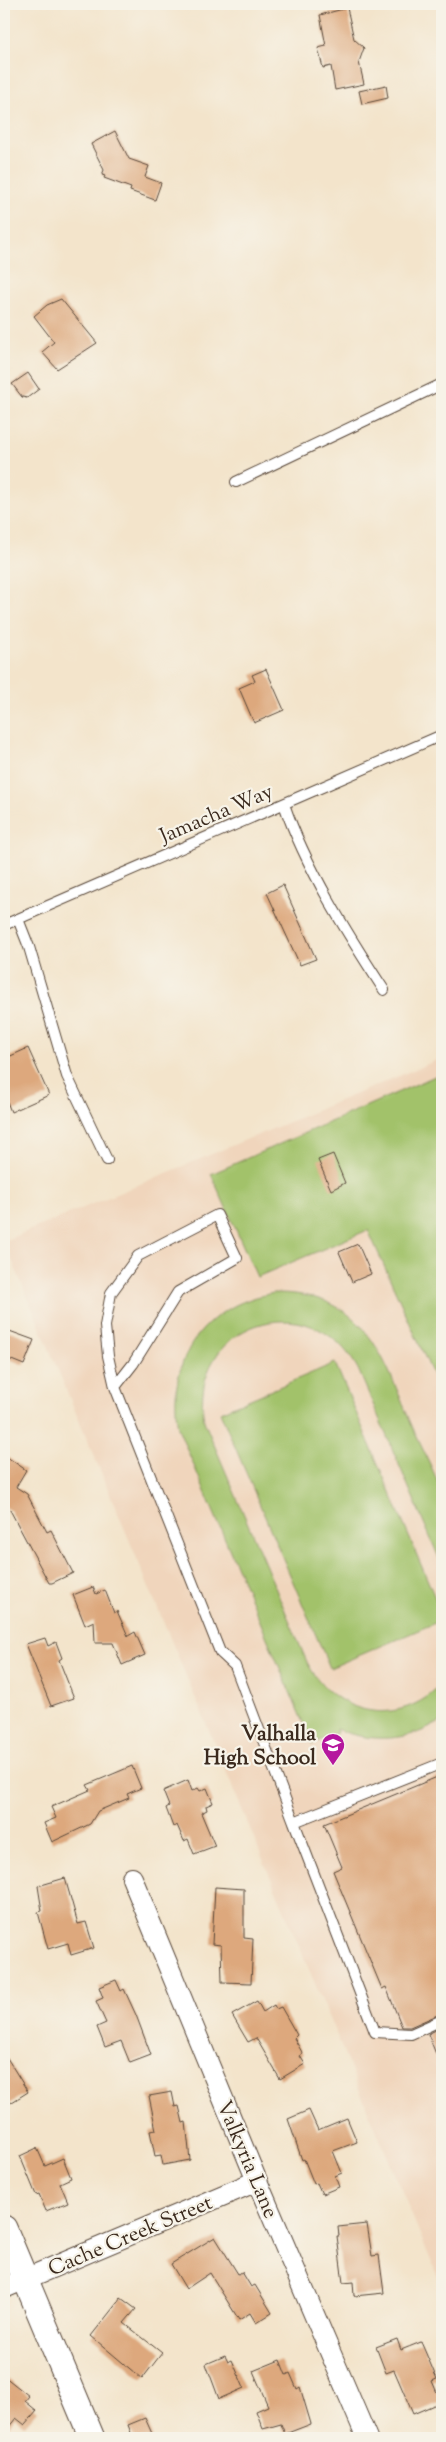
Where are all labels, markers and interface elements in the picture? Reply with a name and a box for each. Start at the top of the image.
street label: Jamacha Way [155,777,279,853]
place label: Valhalla High School [204,1720,316,1774]
school or university icon: Valhalla High School [320,1732,346,1766]
street label: Valkyria Lane [208,2096,284,2223]
street label: Cache Creek Street [44,2189,218,2285]

